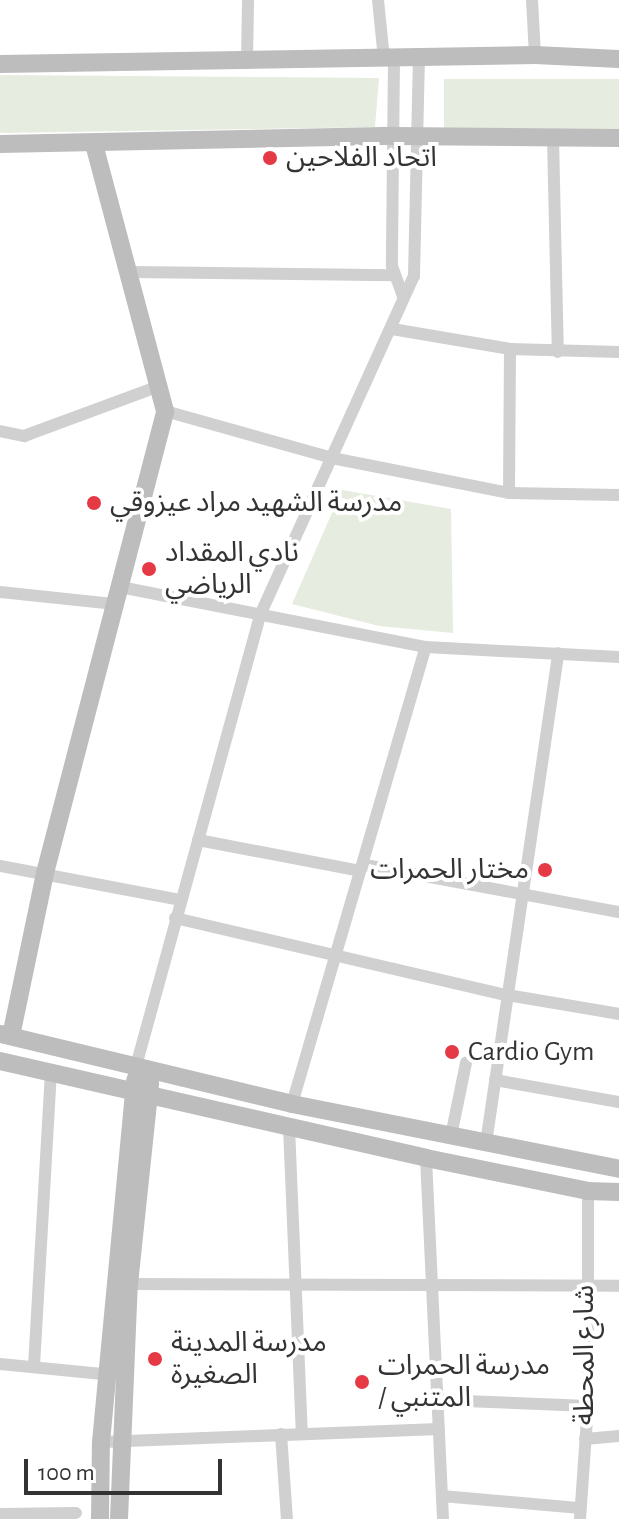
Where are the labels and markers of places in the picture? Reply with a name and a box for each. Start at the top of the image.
place label: اتحاد الفلاحين [286,141,437,175]
marker: اتحاد الفلاحين [261,149,279,167]
place label: مدرسة الشهيد مراد عيزوقي [110,486,402,520]
marker: مدرسة الشهيد مراد عيزوقي [85,494,103,512]
place label: نادي المقداد الرياضي [165,536,299,602]
marker: نادي المقداد الرياضي [140,560,158,578]
place label: مختار الحمرات [370,853,529,887]
marker: مختار الحمرات [536,861,554,879]
place label: Cardio Gym [468,1035,594,1069]
marker: Cardio Gym [443,1043,461,1061]
place label: مدرسة المدينة الصغيرة [171,1326,327,1392]
place label: مدرسة الحمرات / المتنبي [378,1349,550,1415]
marker: مدرسة المدينة الصغيرة [146,1350,164,1368]
marker: مدرسة الحمرات / المتنبي [353,1373,371,1391]

